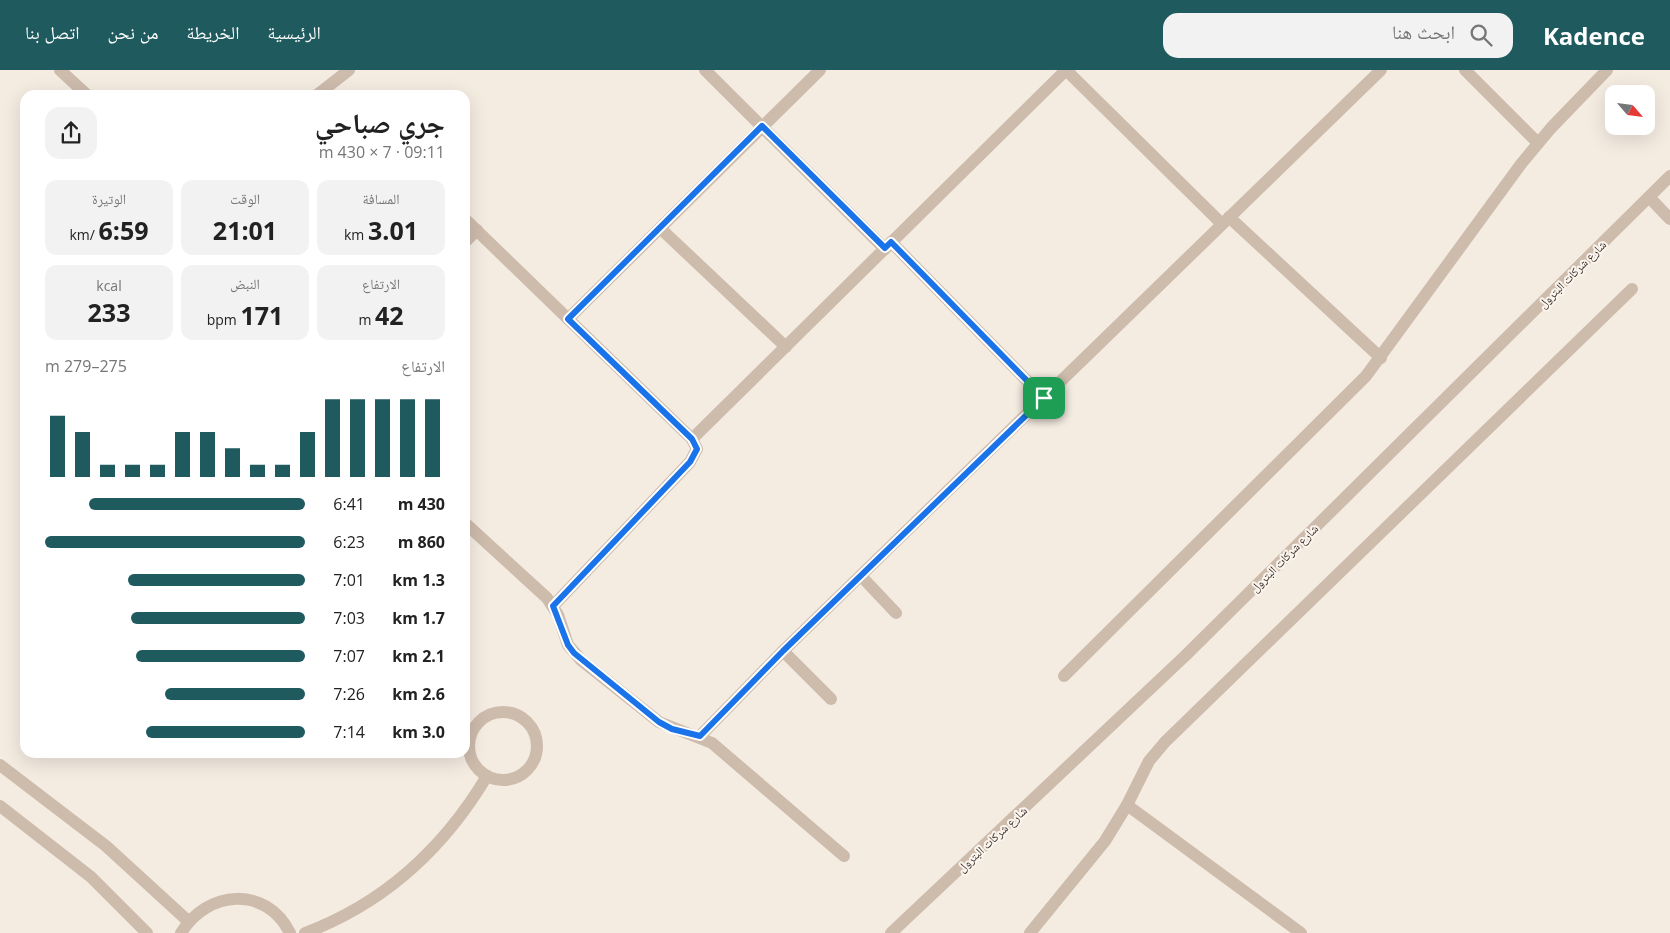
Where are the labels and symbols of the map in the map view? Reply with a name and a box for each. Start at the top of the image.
north arrow [1605,85,1655,135]
street label: شارع شركات البترول [1534,236,1610,312]
pin [1023,377,1065,419]
street label: شارع شركات البترول [1246,520,1322,596]
street label: شارع شركات البترول [953,802,1031,876]

